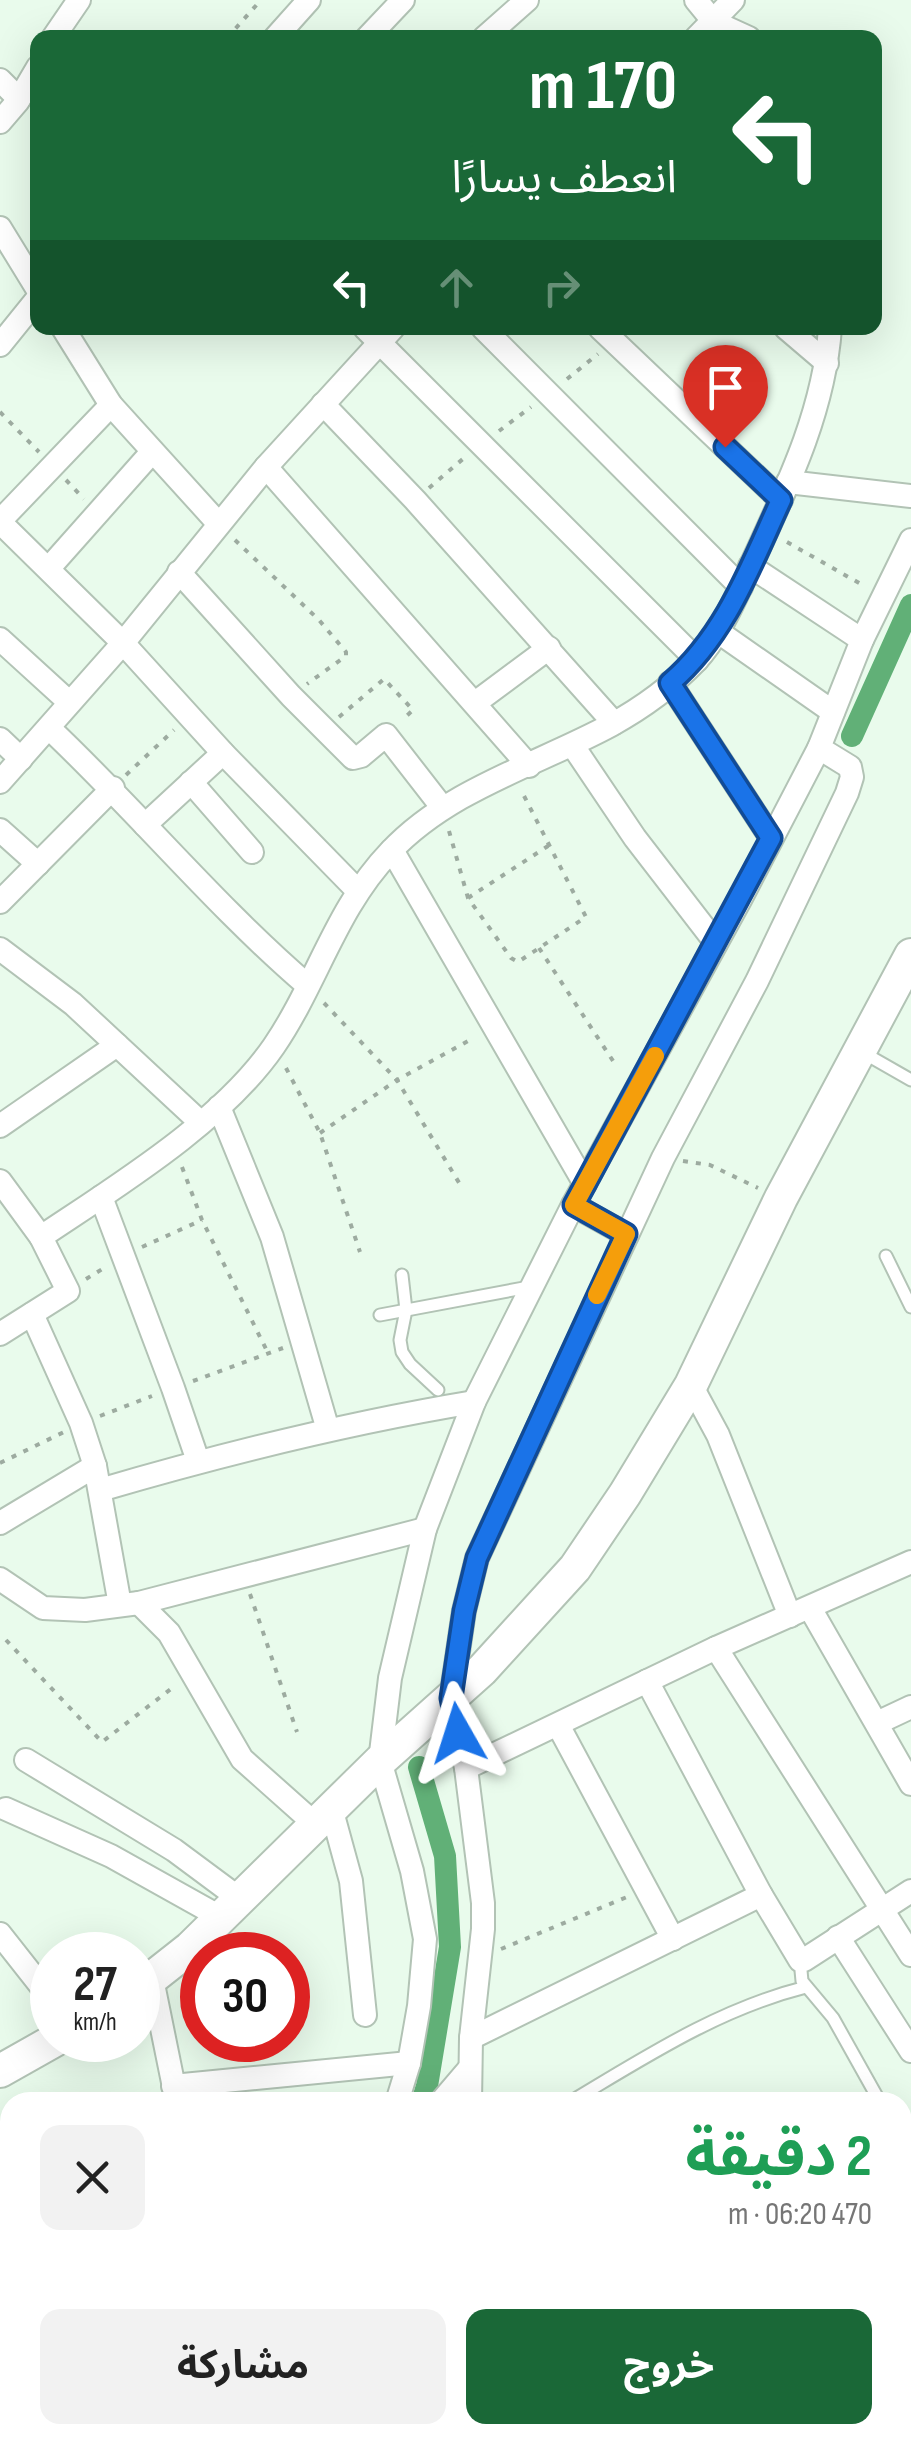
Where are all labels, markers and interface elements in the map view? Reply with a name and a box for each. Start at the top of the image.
text: 170 m [529,45,677,129]
icon: left [712,70,842,200]
text: انعطف يسارًا [451,151,677,206]
icon: left [324,260,379,315]
icon: ahead [429,260,484,315]
icon: right [534,260,589,315]
pin [683,345,768,448]
icon: arrive [698,360,753,415]
position arrow [406,1681,510,1785]
speed limit sign: 30 [180,1932,310,2062]
text: 27 [73,1955,117,2015]
text: km/h [73,2007,117,2038]
text: 2 دقيقة [685,2121,872,2193]
button: close [40,2125,145,2230]
text: 470 m · 06:20 [728,2195,872,2234]
button: مشاركة [40,2309,446,2424]
button: خروج [466,2309,872,2424]

